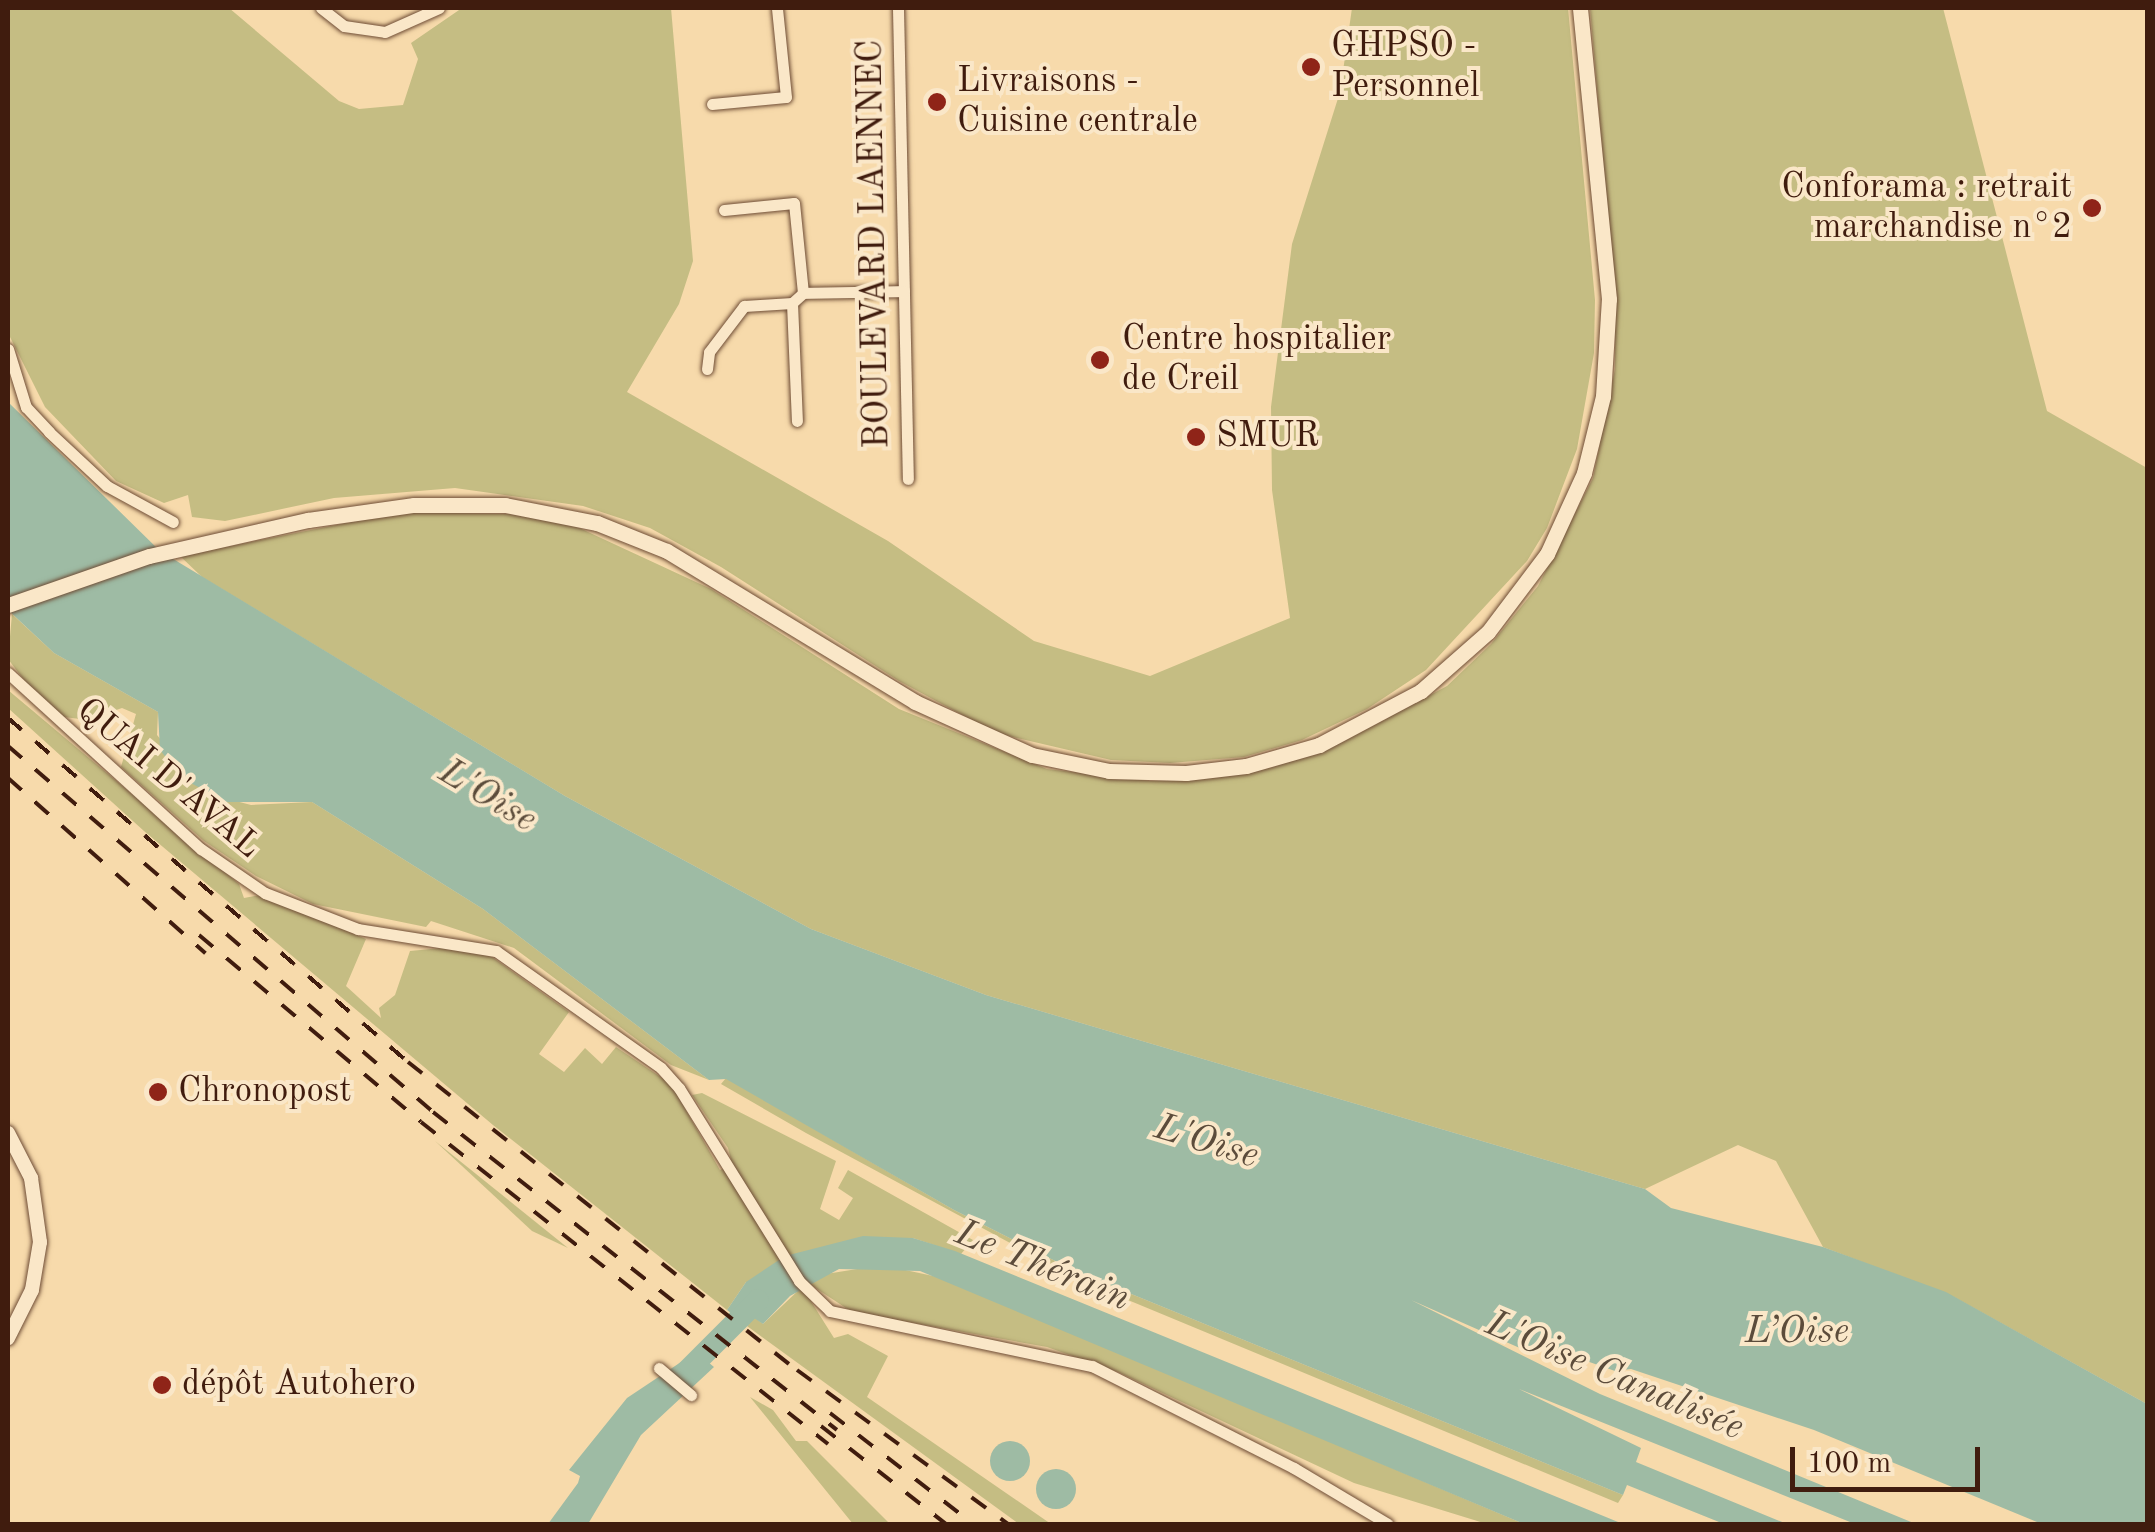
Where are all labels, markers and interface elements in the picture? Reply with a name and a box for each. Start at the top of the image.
place label: GHPSO - Personnel [1331,26,1479,108]
street label: BOULEVARD LAENNEC [850,39,900,449]
marker: GHPSO - Personnel [1300,56,1322,78]
place label: Livraisons - Cuisine centrale [957,61,1198,143]
marker: Livraisons - Cuisine centrale [926,91,948,113]
place label: Conforama : retrait marchandise n°2 [1781,167,2072,249]
marker: Conforama : retrait marchandise n°2 [2081,197,2103,219]
place label: Centre hospitalier de Creil [1122,319,1391,401]
marker: Centre hospitalier de Creil [1087,347,1113,373]
place label: SMUR [1216,416,1319,458]
marker: SMUR [1185,426,1207,448]
street label: QUAI D'AVAL [67,690,269,868]
water label: L'Oise [430,750,544,844]
place label: Chronopost [178,1071,351,1113]
marker: Chronopost [147,1081,169,1103]
water label: L'Oise [1149,1106,1263,1180]
water label: Le Thérain [948,1211,1136,1323]
water label: L'Oise Canalisée [1478,1302,1750,1452]
water label: L’Oise [1745,1310,1849,1356]
place label: dépôt Autohero [182,1364,416,1406]
marker: dépôt Autohero [151,1374,173,1396]
scale bar [1795,1427,1985,1489]
text: 100 m [1807,1449,1891,1479]

